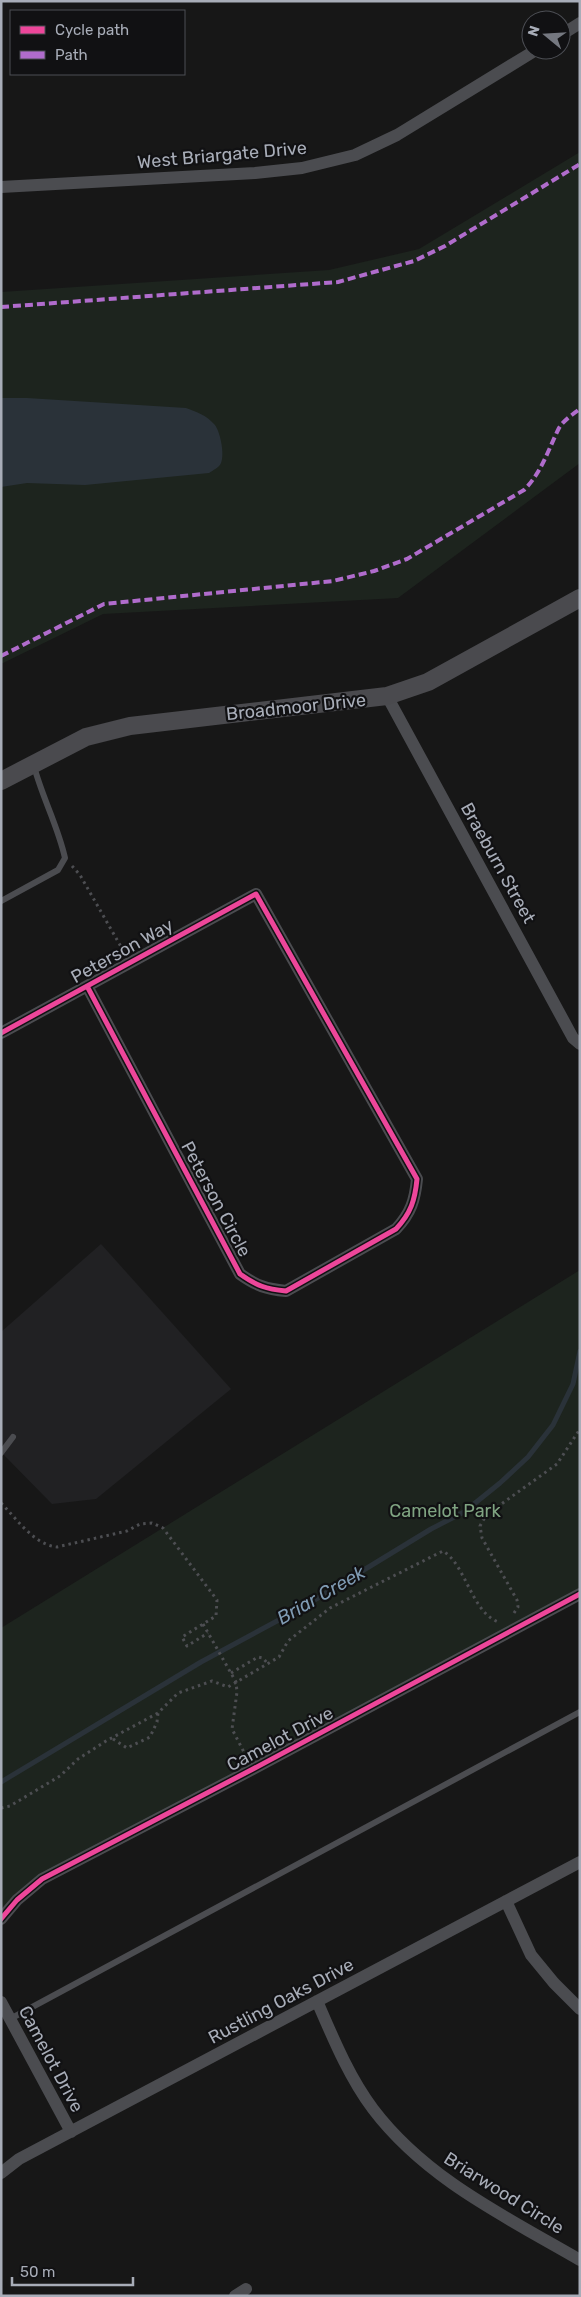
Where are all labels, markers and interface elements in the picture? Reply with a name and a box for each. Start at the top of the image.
legend [10,10,185,75]
north arrow [521,10,571,60]
text: Cycle path [55,21,129,39]
text: N [524,24,544,39]
text: Path [55,46,88,64]
street label: West Briargate Drive [136,137,308,173]
street label: Broadmoor Drive [225,689,367,725]
street label: Braeburn Street [456,799,540,927]
street label: Peterson Way [67,914,177,988]
street label: Peterson Circle [176,1137,256,1261]
park label: Camelot Park [389,1500,501,1522]
water label: Briar Creek [273,1560,369,1629]
street label: Camelot Drive [223,1702,337,1776]
street label: Rustling Oaks Drive [204,1953,358,2049]
street label: Camelot Drive [14,2002,88,2116]
street label: Briarwood Circle [440,2147,568,2239]
scale bar [12,2254,134,2286]
text: 50 m [20,2263,55,2281]

